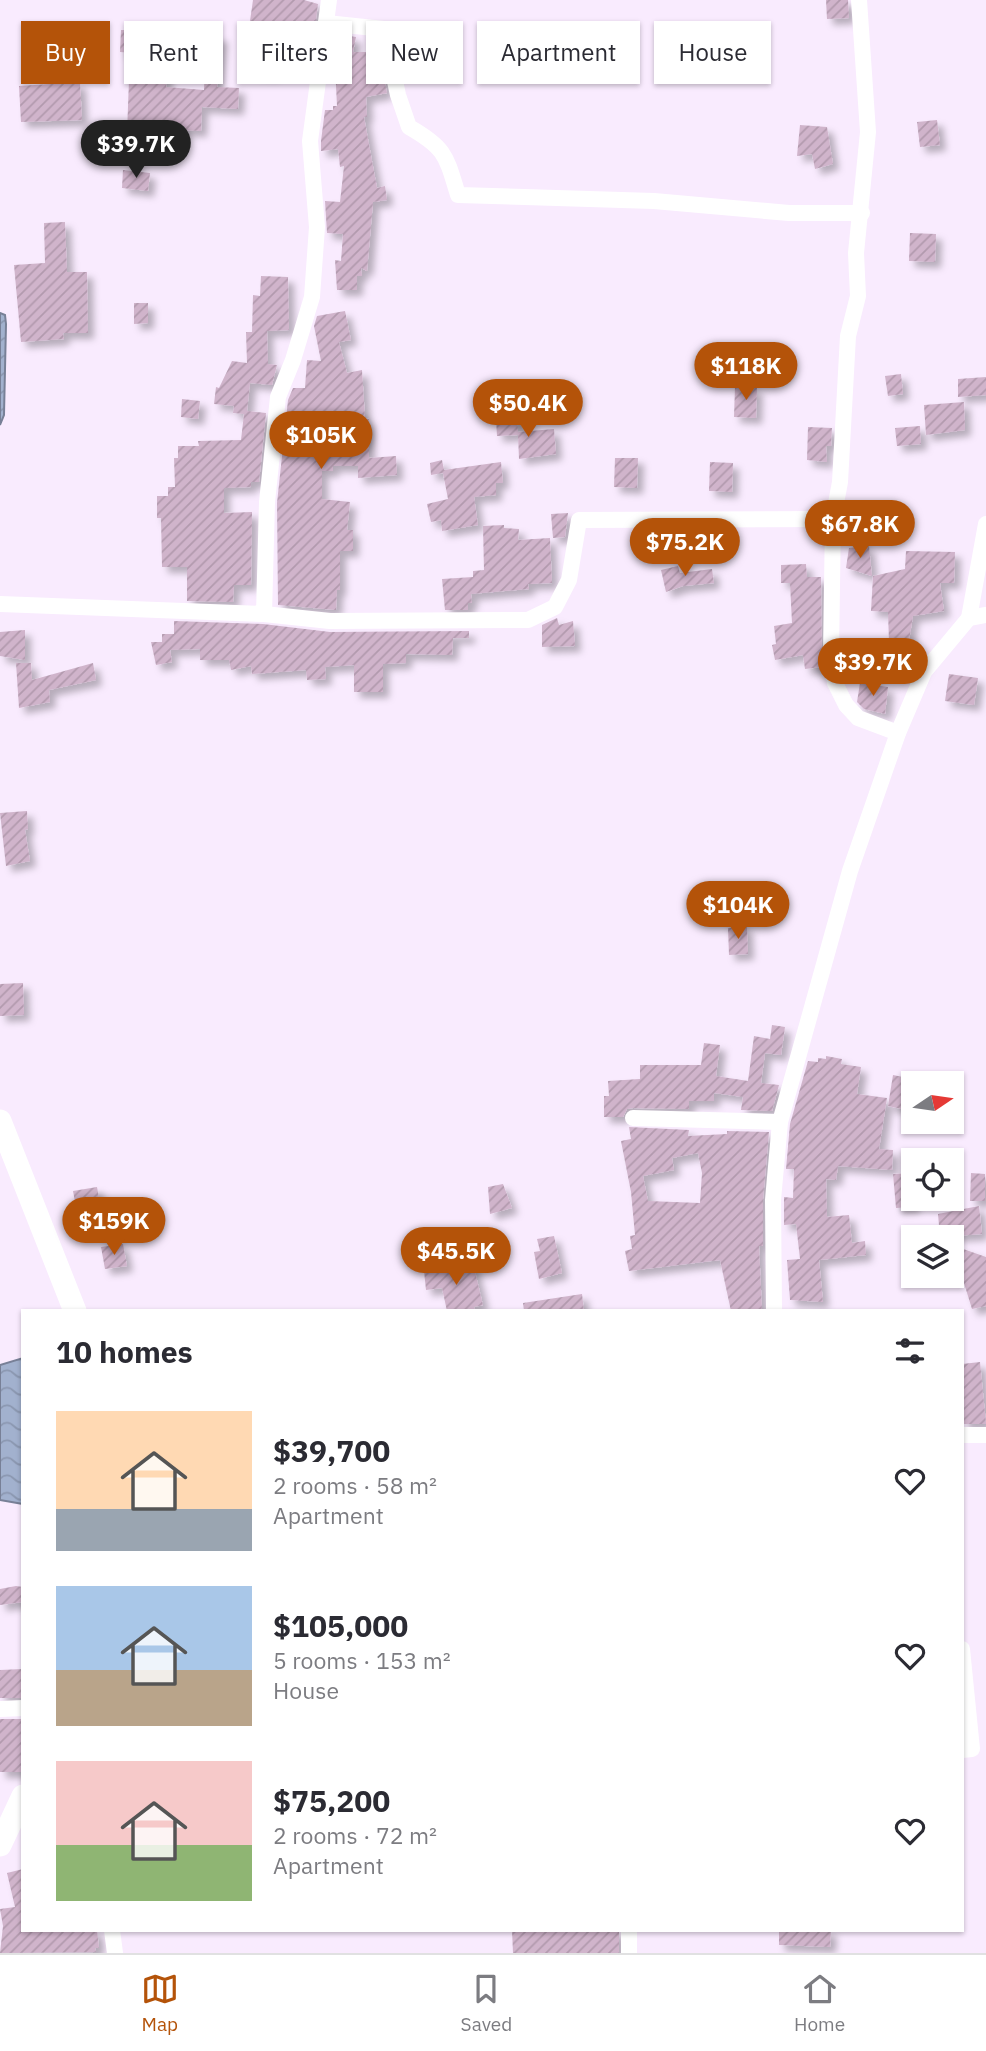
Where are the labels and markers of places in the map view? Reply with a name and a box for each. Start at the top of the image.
pin: $39.7K [79,120,193,180]
pin: $118K [697,342,795,402]
pin: $50.4K [471,380,585,439]
pin: $105K [272,412,370,471]
pin: $67.8K [803,500,917,560]
pin: $75.2K [628,518,742,578]
pin: $39.7K [816,638,930,698]
pin: $104K [689,881,787,941]
pin: $159K [65,1198,163,1257]
pin: $45.5K [399,1228,513,1287]

